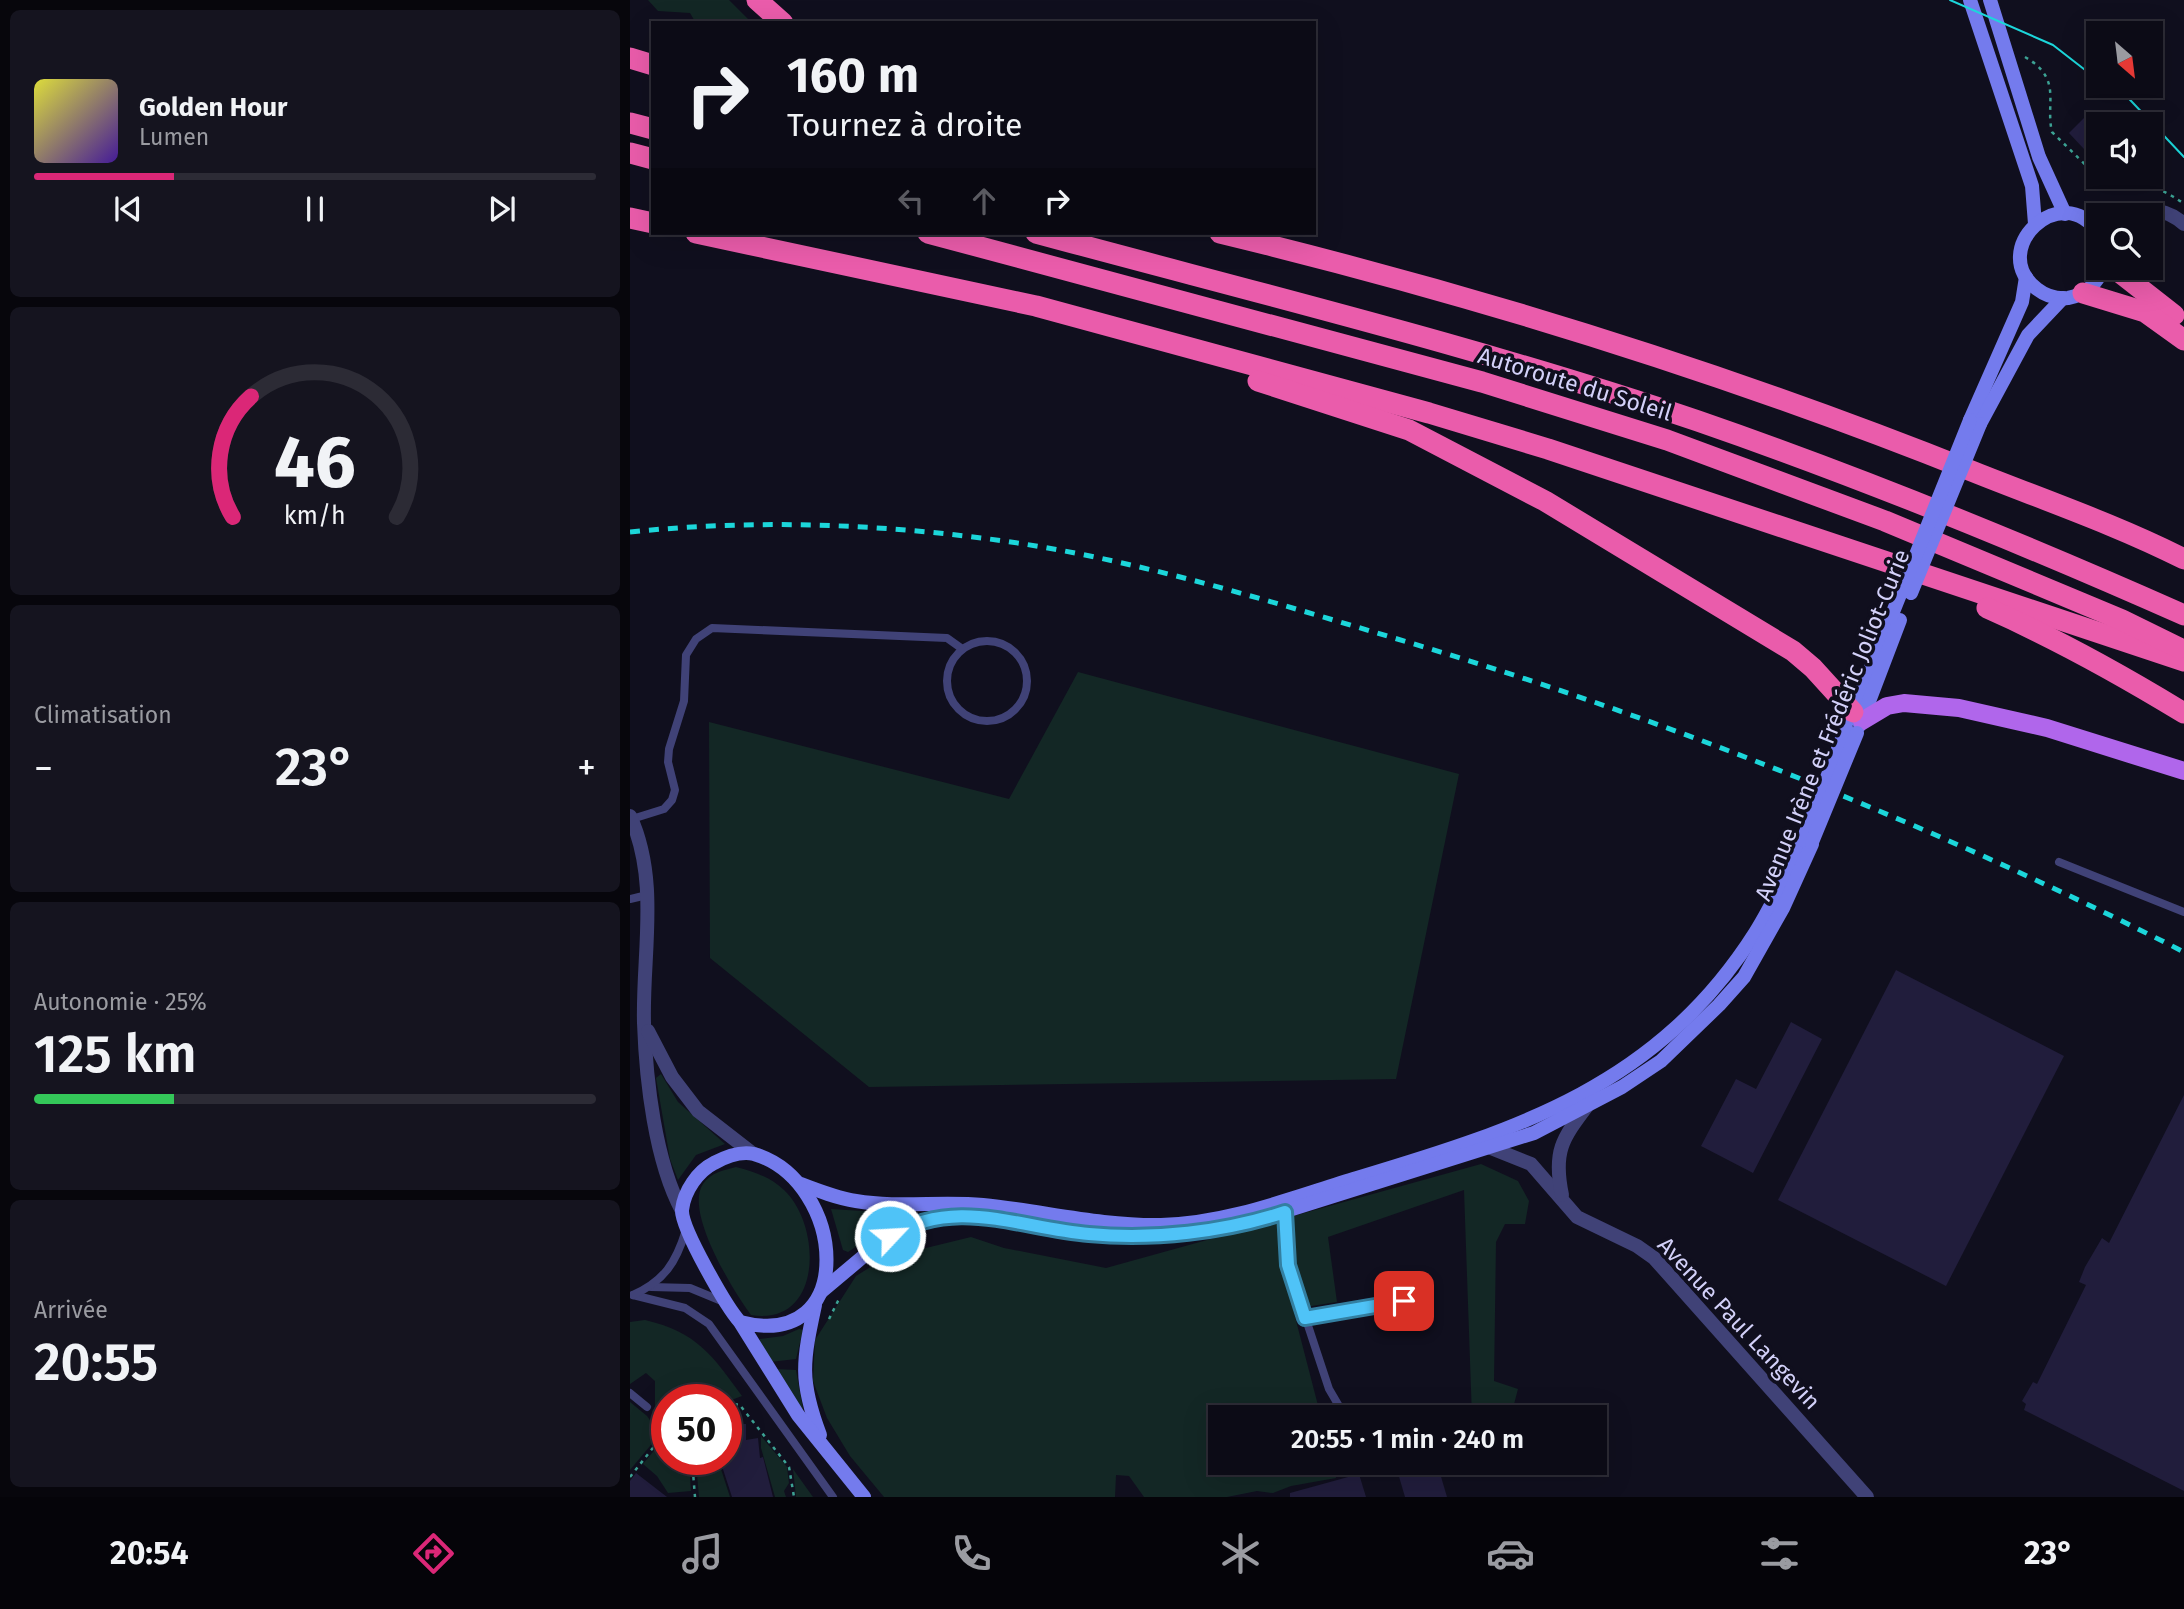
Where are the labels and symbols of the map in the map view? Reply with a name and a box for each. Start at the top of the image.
north arrow [2086,21,2163,98]
street label: Autoroute du Soleil [1475,341,1676,427]
street label: Avenue Irène et Frédéric Joliot-Curie [1749,545,1915,905]
position arrow [853,1199,927,1273]
street label: Avenue Paul Langevin [1652,1231,1826,1415]
pin [1374,1271,1434,1331]
speed limit sign: 50 [651,1384,742,1475]

